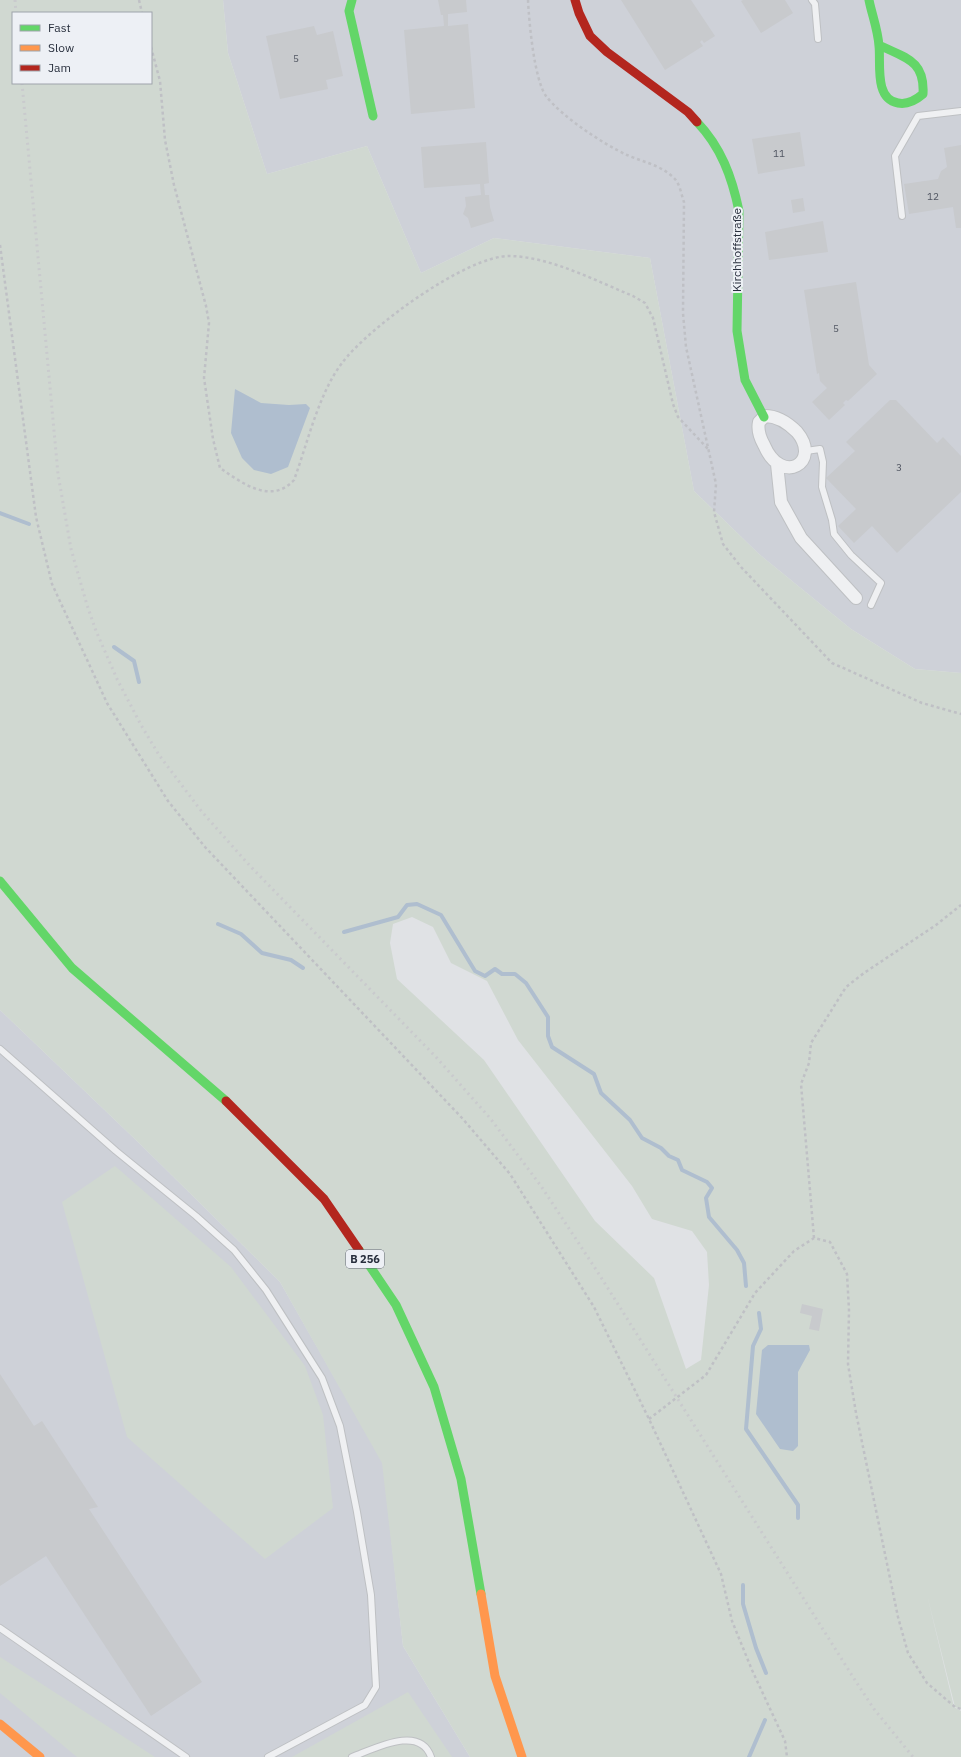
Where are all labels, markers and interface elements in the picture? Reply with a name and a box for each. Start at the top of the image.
legend [12,12,152,84]
text: Fast [48,20,71,35]
text: Slow [48,40,74,55]
house number: 5 [293,52,299,65]
text: Jam [48,60,71,75]
house number: 11 [773,147,785,160]
house number: 12 [927,190,939,203]
street label: Kirchhoffstraße [729,208,744,292]
house number: 5 [833,322,839,335]
house number: 3 [896,461,902,474]
road number: B 256 [346,1250,384,1268]

